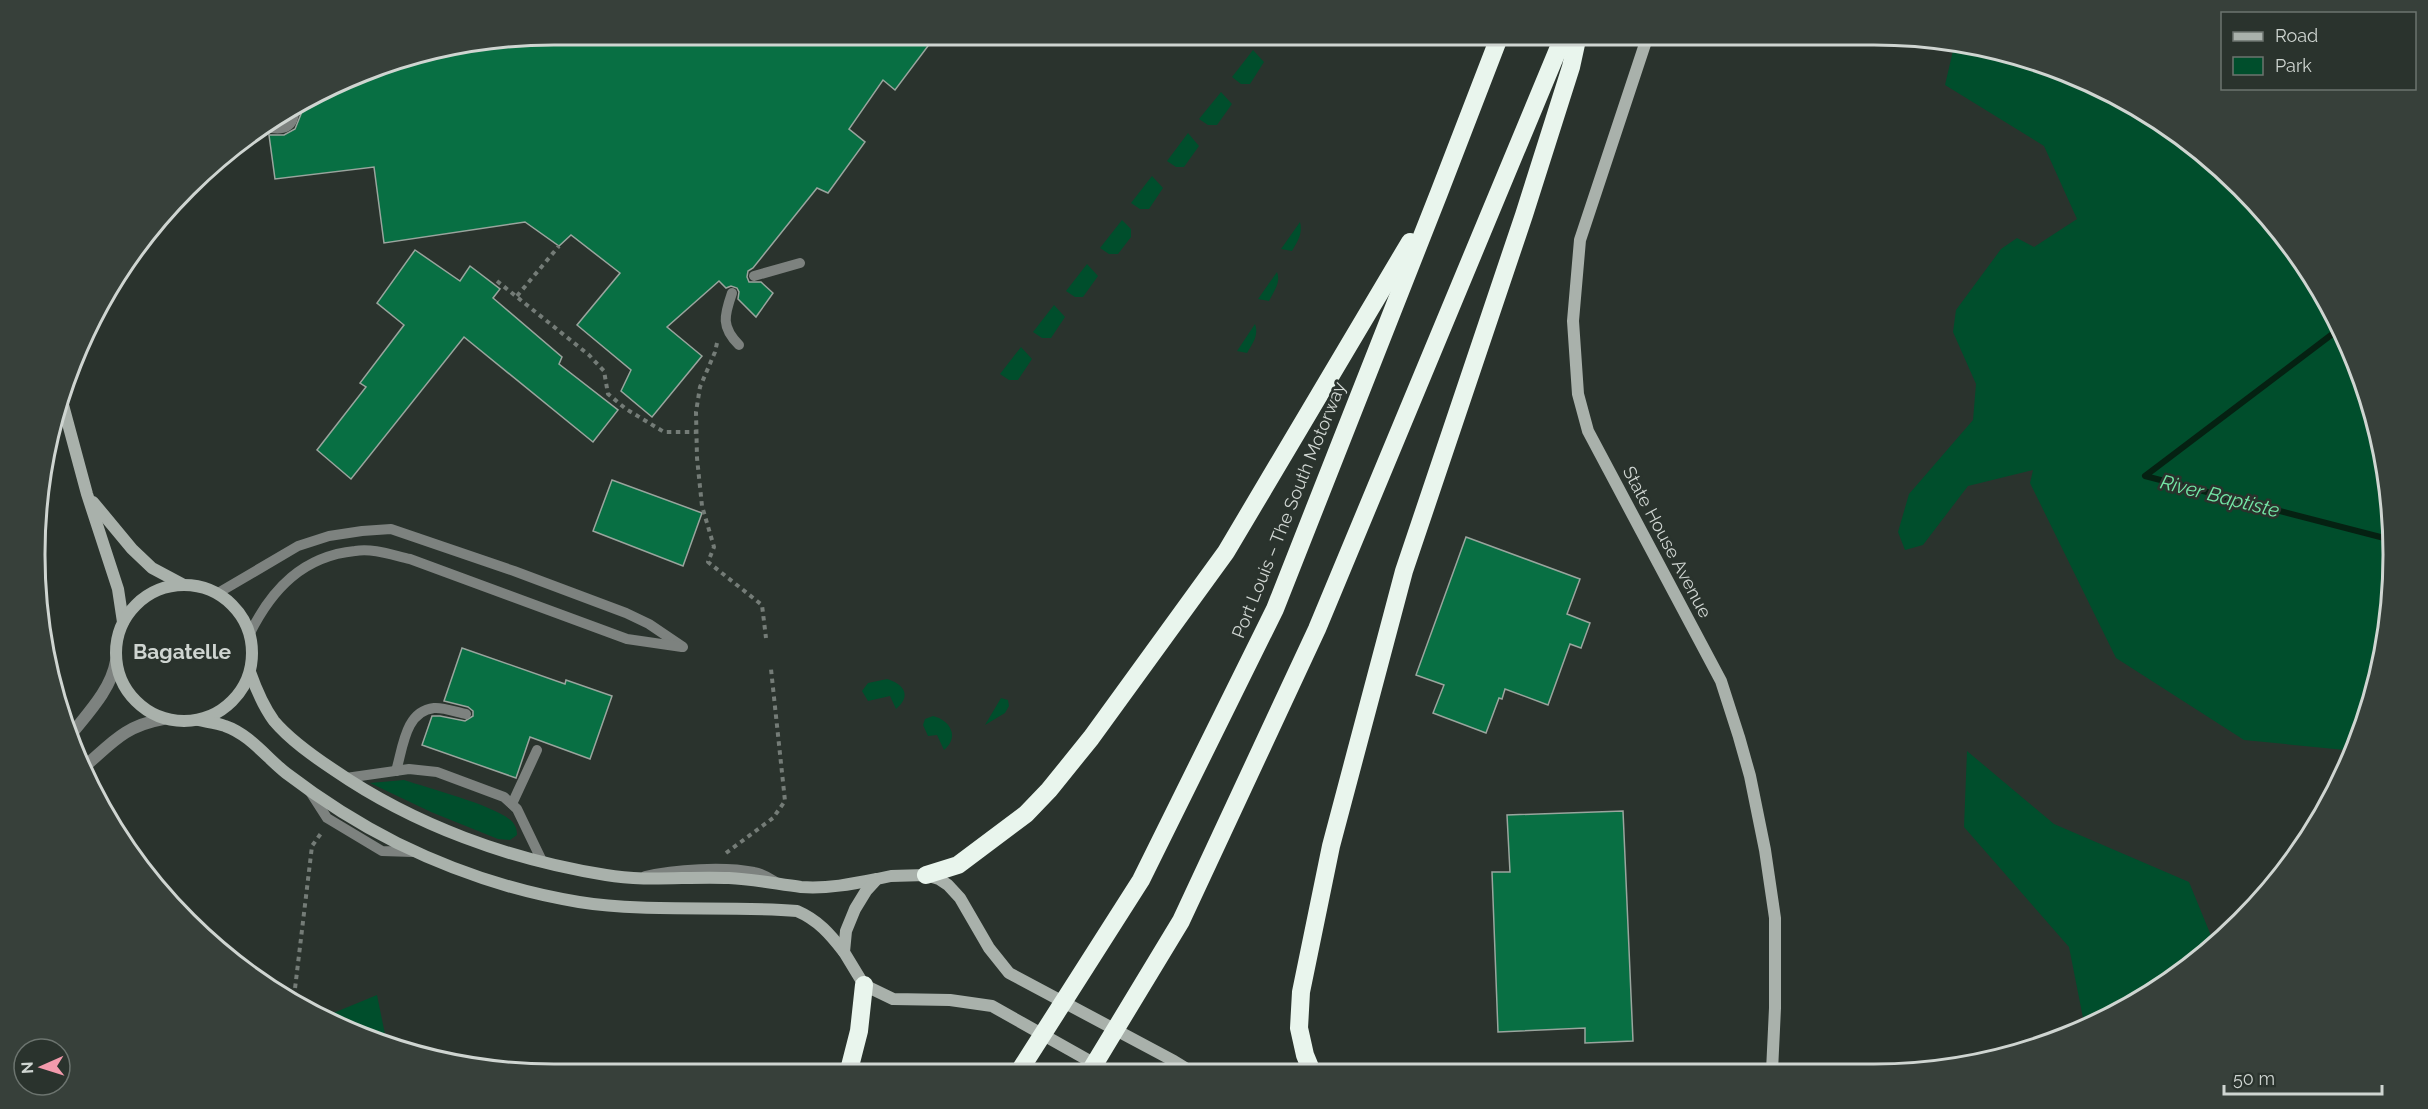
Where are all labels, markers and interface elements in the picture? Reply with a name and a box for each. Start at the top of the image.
legend [2221,12,2416,90]
text: Road [2275,25,2318,46]
text: Park [2275,55,2312,76]
street label: Port Louis – The South Motorway [1227,378,1350,641]
street label: State House Avenue [1619,462,1716,621]
water label: River Baptiste [2158,470,2282,522]
district label: Bagatelle [133,639,231,664]
north arrow [12,1037,72,1097]
scale bar [2224,1058,2382,1096]
text: N [18,1061,37,1074]
text: 50 m [2233,1068,2275,1089]

